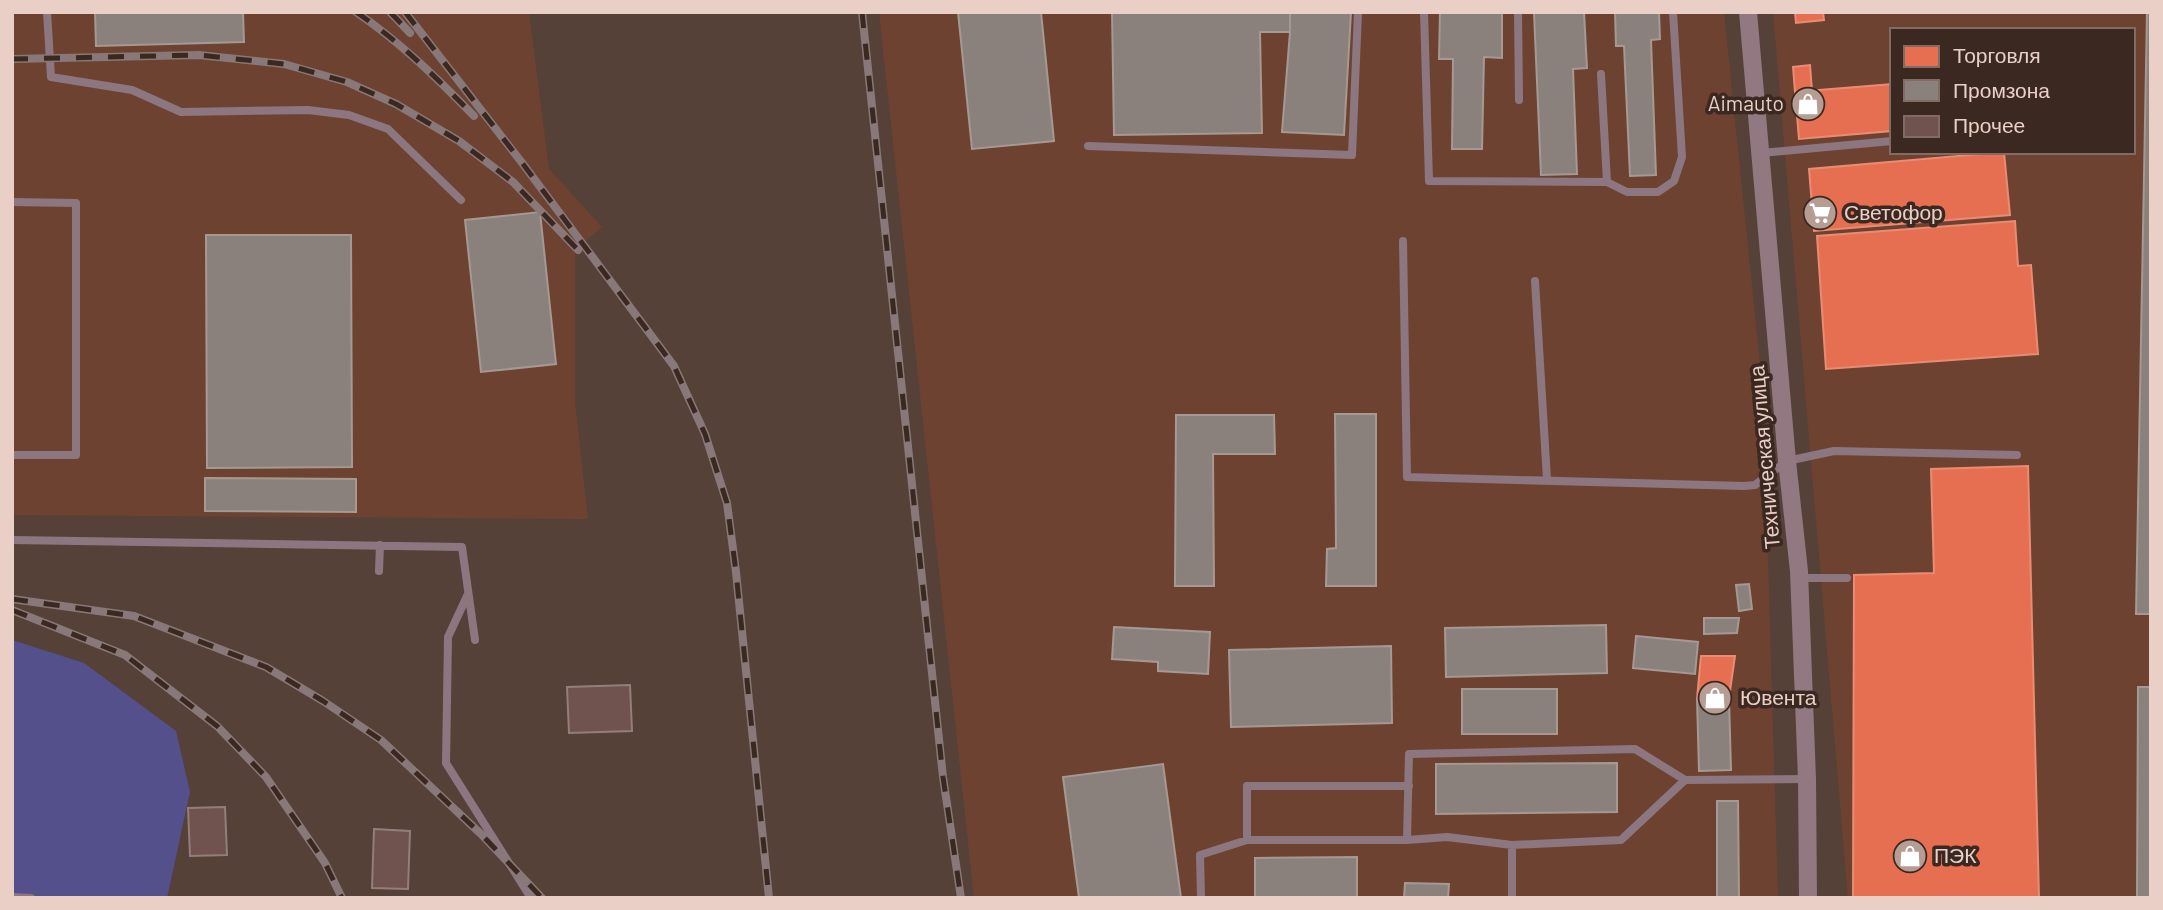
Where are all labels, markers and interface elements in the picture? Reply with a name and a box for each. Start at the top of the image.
legend [1890,28,2135,154]
text: Торговля [1953,42,2041,67]
text: Промзона [1953,77,2050,102]
shop icon: Aimauto [1789,85,1827,123]
place label: Aimauto [1708,90,1784,115]
text: Прочее [1953,112,2025,137]
supermarket icon: Светофор [1801,194,1839,232]
place label: Светофор [1844,199,1943,224]
street label: Техническая улица [1743,364,1784,550]
shop icon: Ювента [1696,679,1734,717]
place label: Ювента [1740,684,1817,709]
shop icon: ПЭК [1891,837,1929,875]
place label: ПЭК [1934,842,1977,867]

